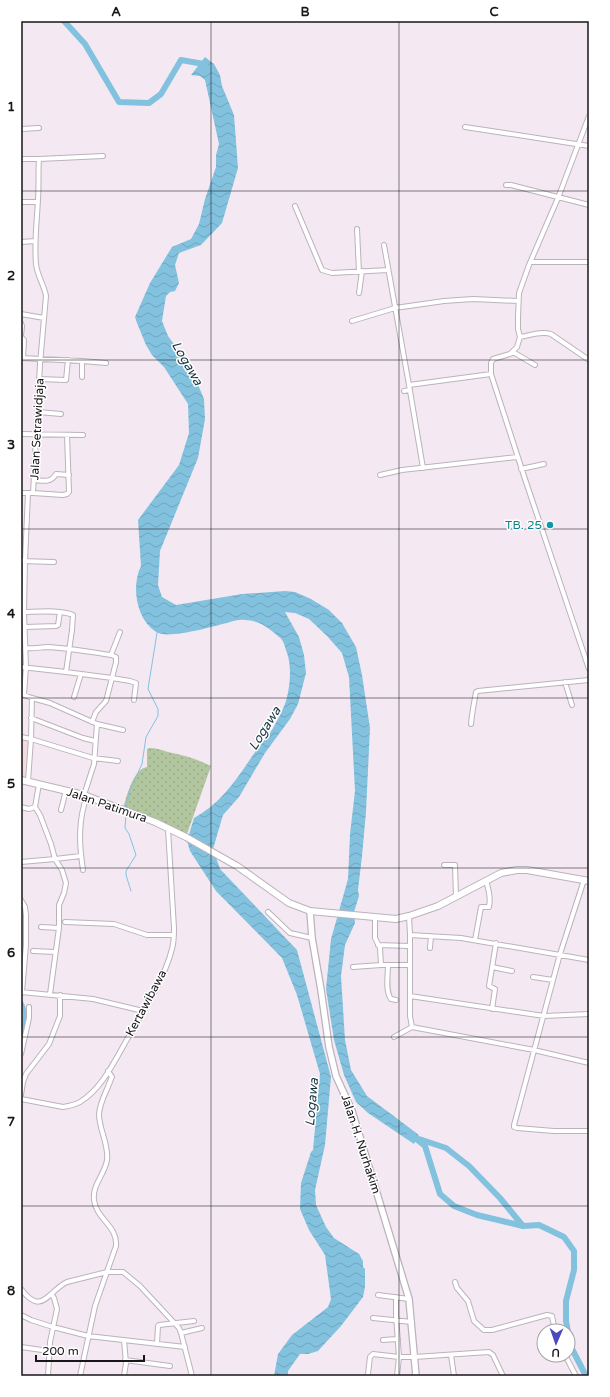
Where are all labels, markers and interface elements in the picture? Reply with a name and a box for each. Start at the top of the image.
text: A [111,4,121,20]
text: B [300,4,310,20]
text: C [489,4,499,20]
text: 1 [7,99,15,115]
text: 2 [7,268,15,284]
water label: Logawa [168,339,206,389]
street label: Jalan Setrawidjaja [27,378,47,480]
text: 3 [7,437,15,453]
place label: TB. 25 [505,518,542,532]
marker: TB. 25 [545,520,555,530]
text: 4 [7,606,16,622]
water label: Logawa [245,703,285,753]
text: 5 [7,776,15,792]
street label: Jalan Patimura [65,785,149,825]
text: 6 [7,945,15,961]
street label: Kertawibawa [123,967,169,1039]
water label: Logawa [302,1077,322,1127]
street label: Jalan H. Nurhakim [338,1092,384,1196]
text: 7 [7,1114,15,1130]
text: 8 [7,1283,15,1299]
north arrow [536,1323,576,1363]
scale bar [36,1337,144,1363]
text: 200 m [42,1344,79,1358]
text: U [551,1346,560,1359]

